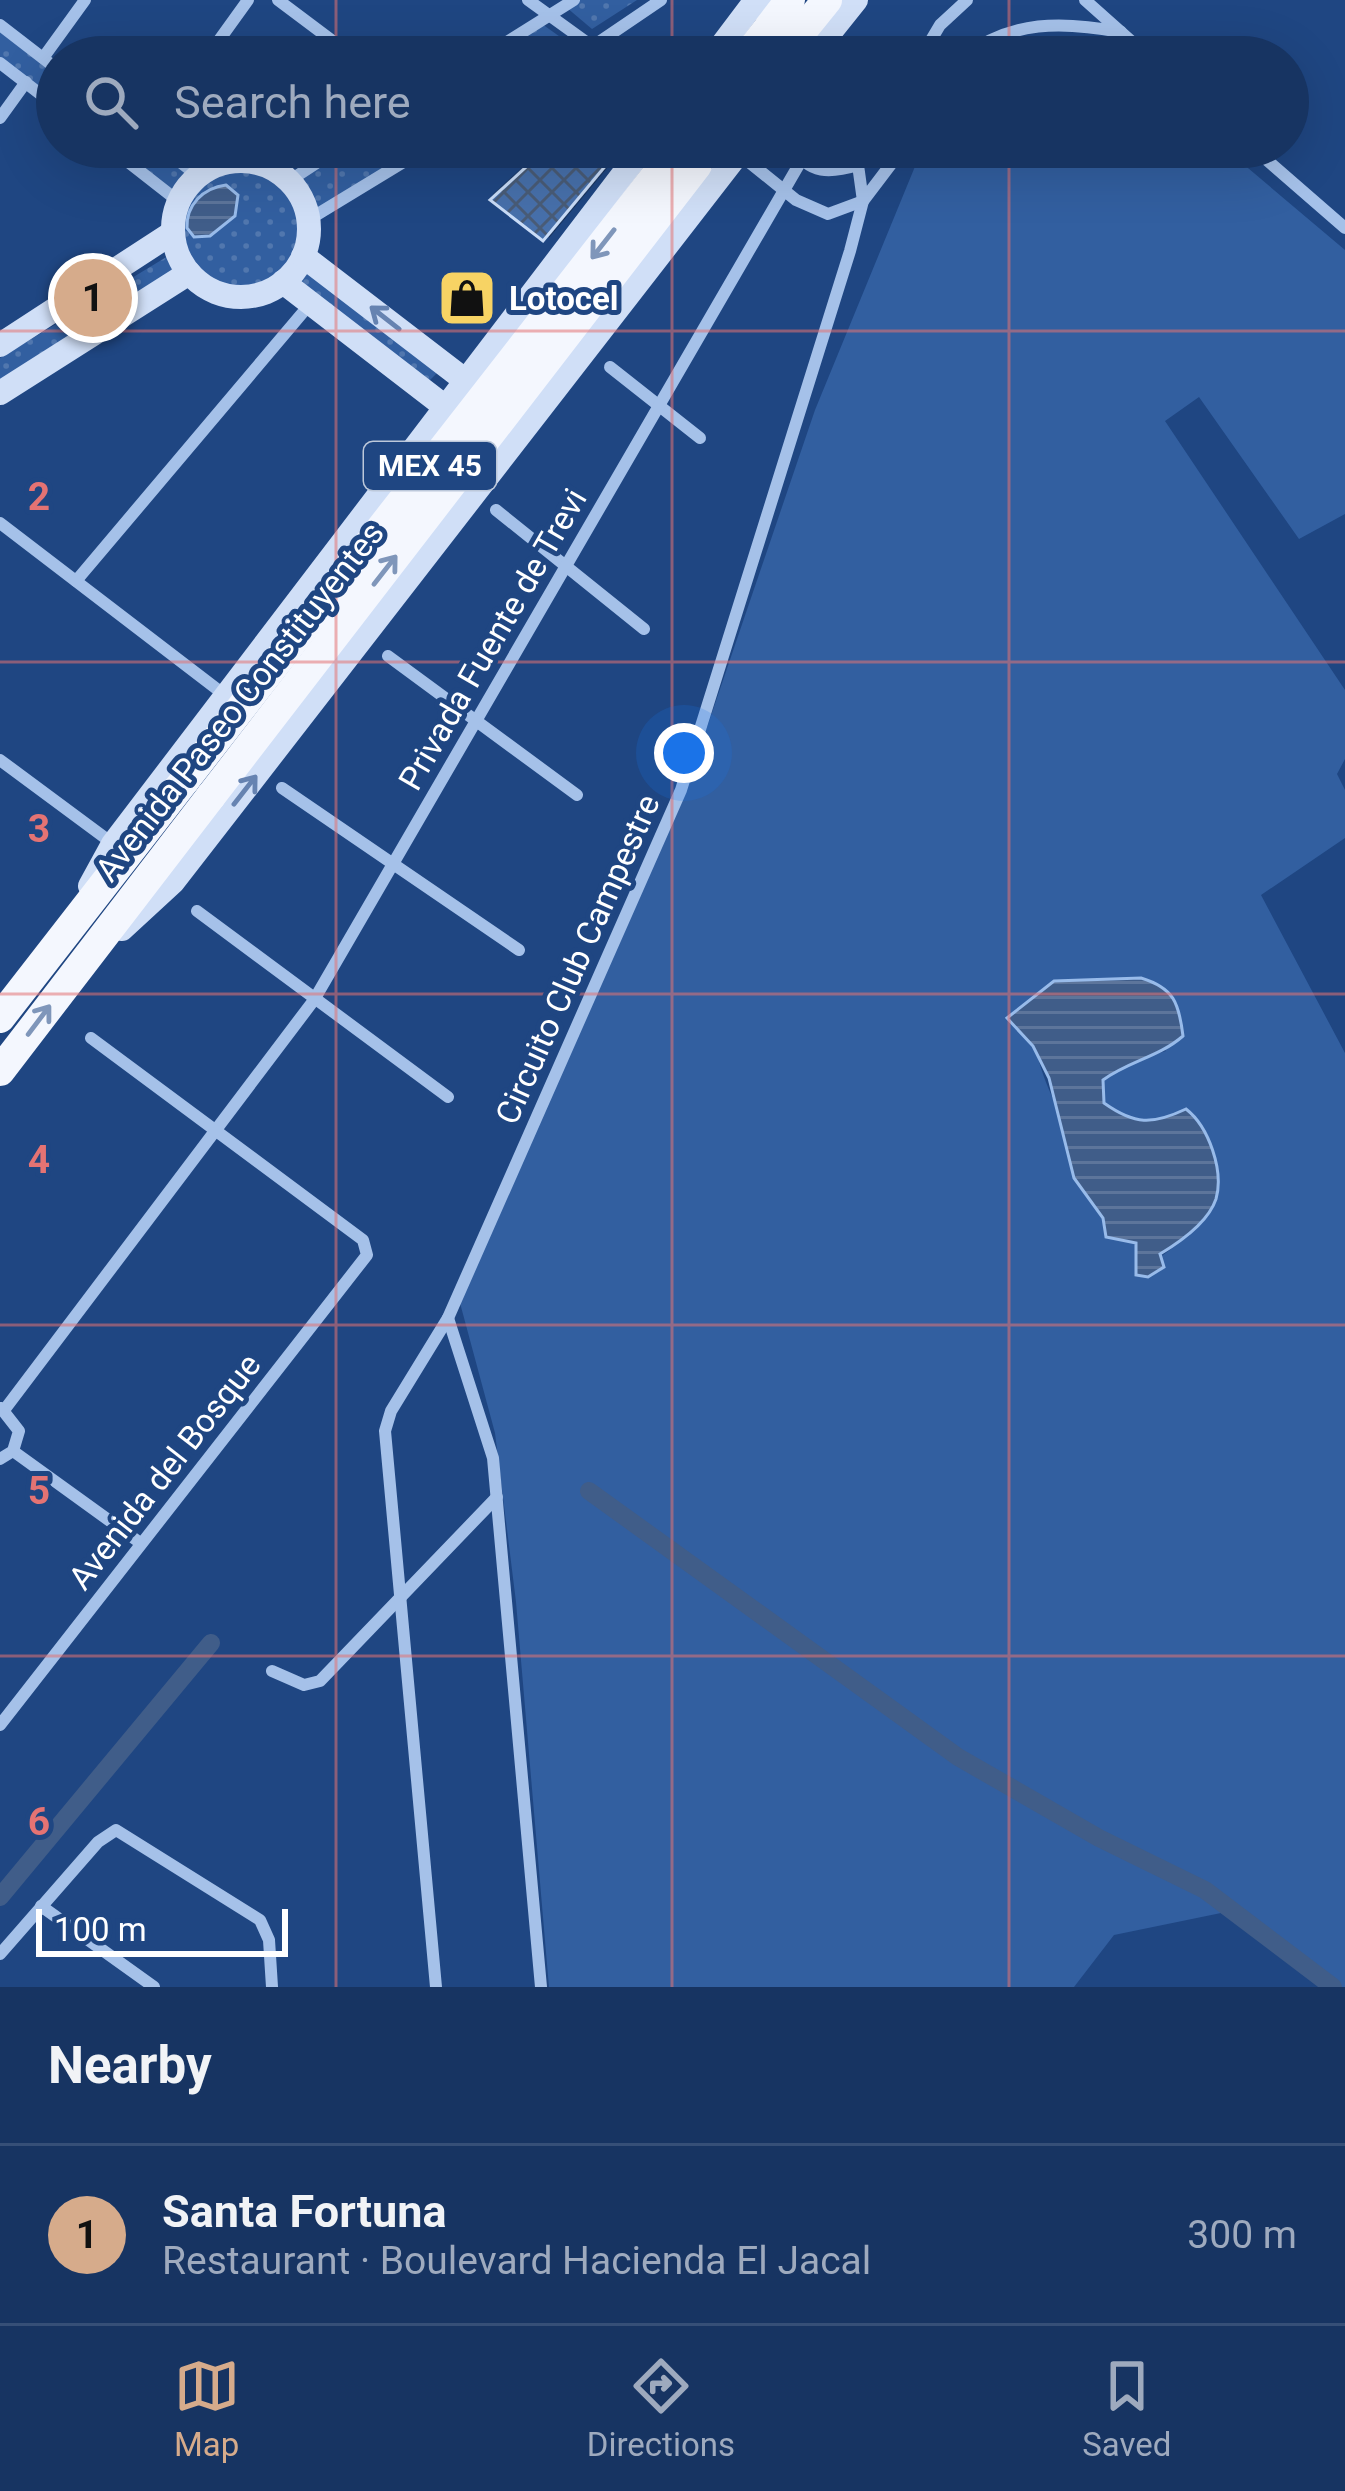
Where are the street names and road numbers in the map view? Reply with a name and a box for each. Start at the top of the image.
road number: MEX 45 [364,442,496,490]
street label: Privada Fuente de Trevi [390,482,595,797]
street label: Avenida Paseo Constituyentes [87,514,392,889]
street label: Circuito Club Campestre [487,788,668,1130]
street label: Avenida del Bosque [60,1346,268,1597]

